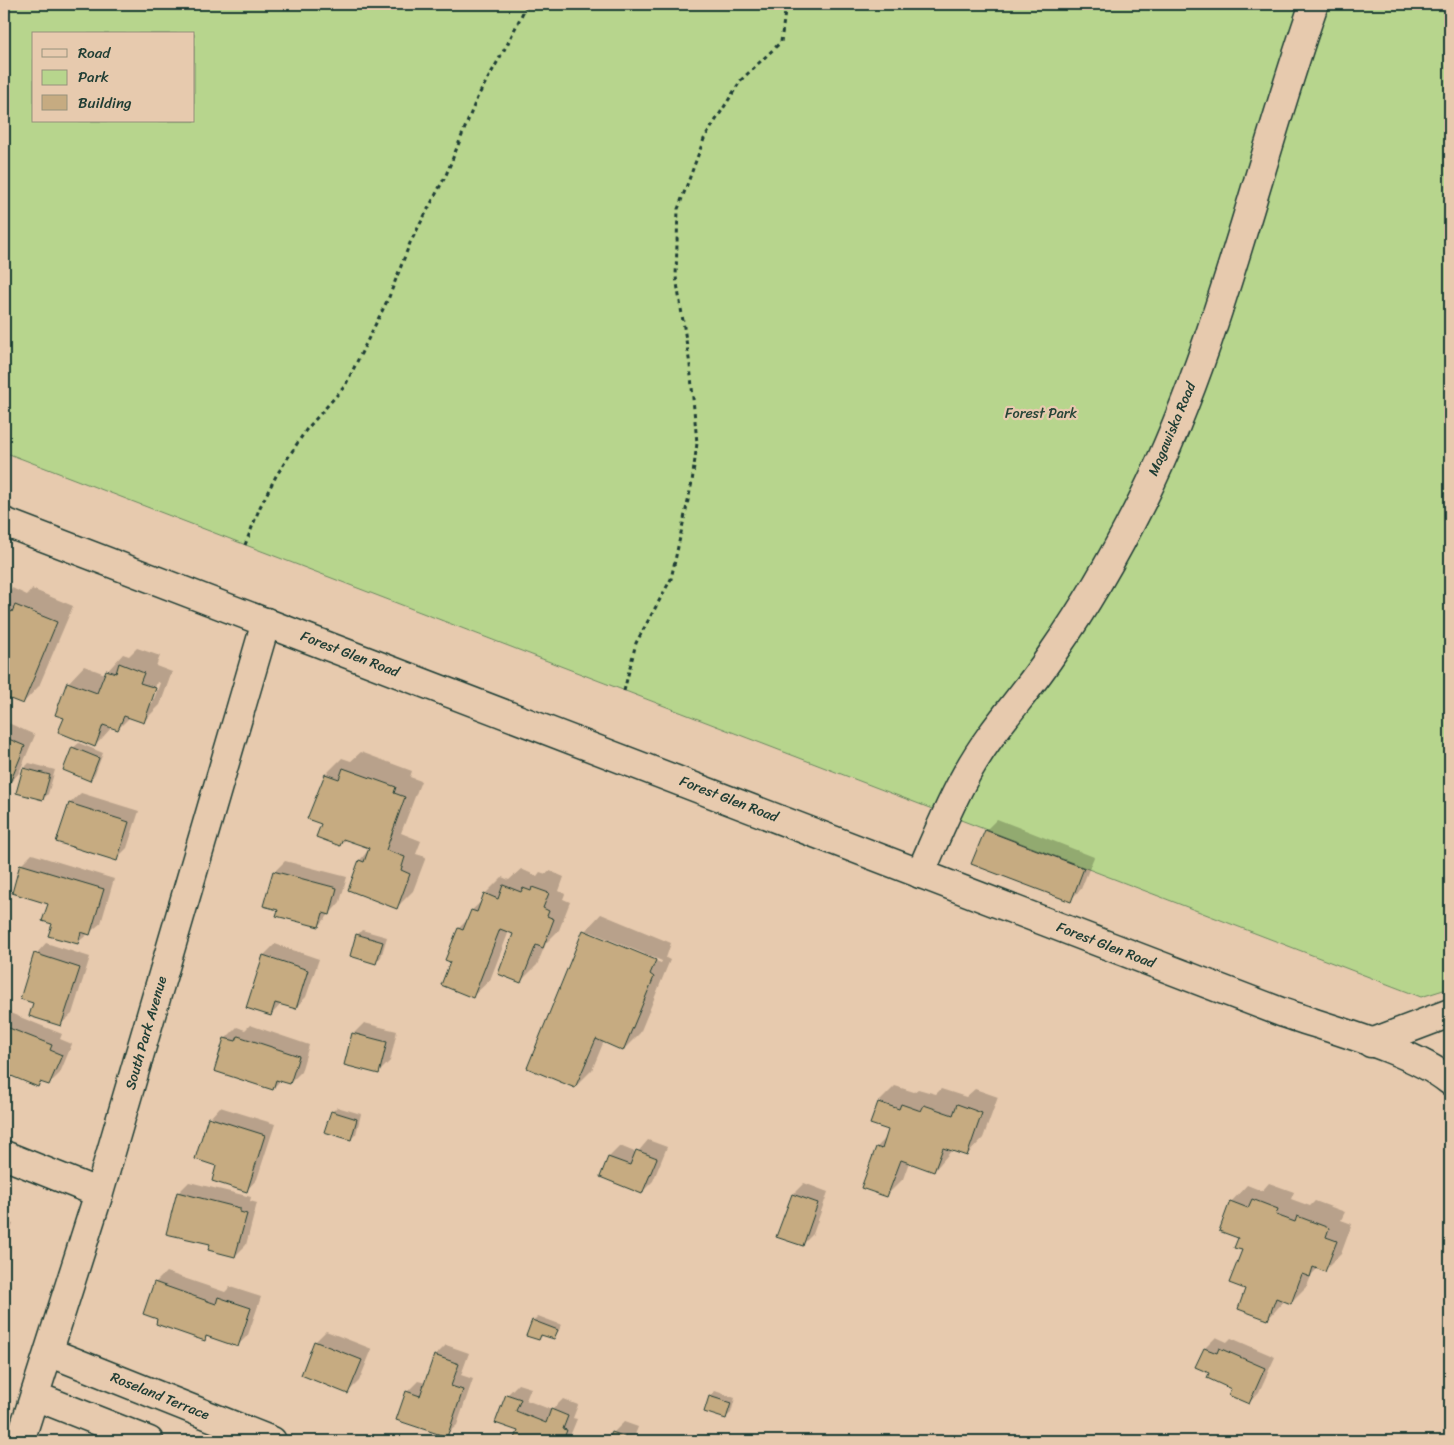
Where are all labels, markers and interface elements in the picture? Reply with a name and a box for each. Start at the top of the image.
legend [32,32,195,122]
text: Road [78,40,111,66]
text: Park [78,64,109,90]
text: Building [78,90,132,116]
street label: Magawiska Road [1141,377,1204,480]
park label: Forest Park [1005,401,1078,426]
street label: Forest Glen Road [297,624,405,685]
street label: Forest Glen Road [676,769,784,830]
street label: Forest Glen Road [1053,915,1161,976]
street label: South Park Avenue [118,973,174,1093]
street label: Roseland Terrace [107,1365,214,1427]

